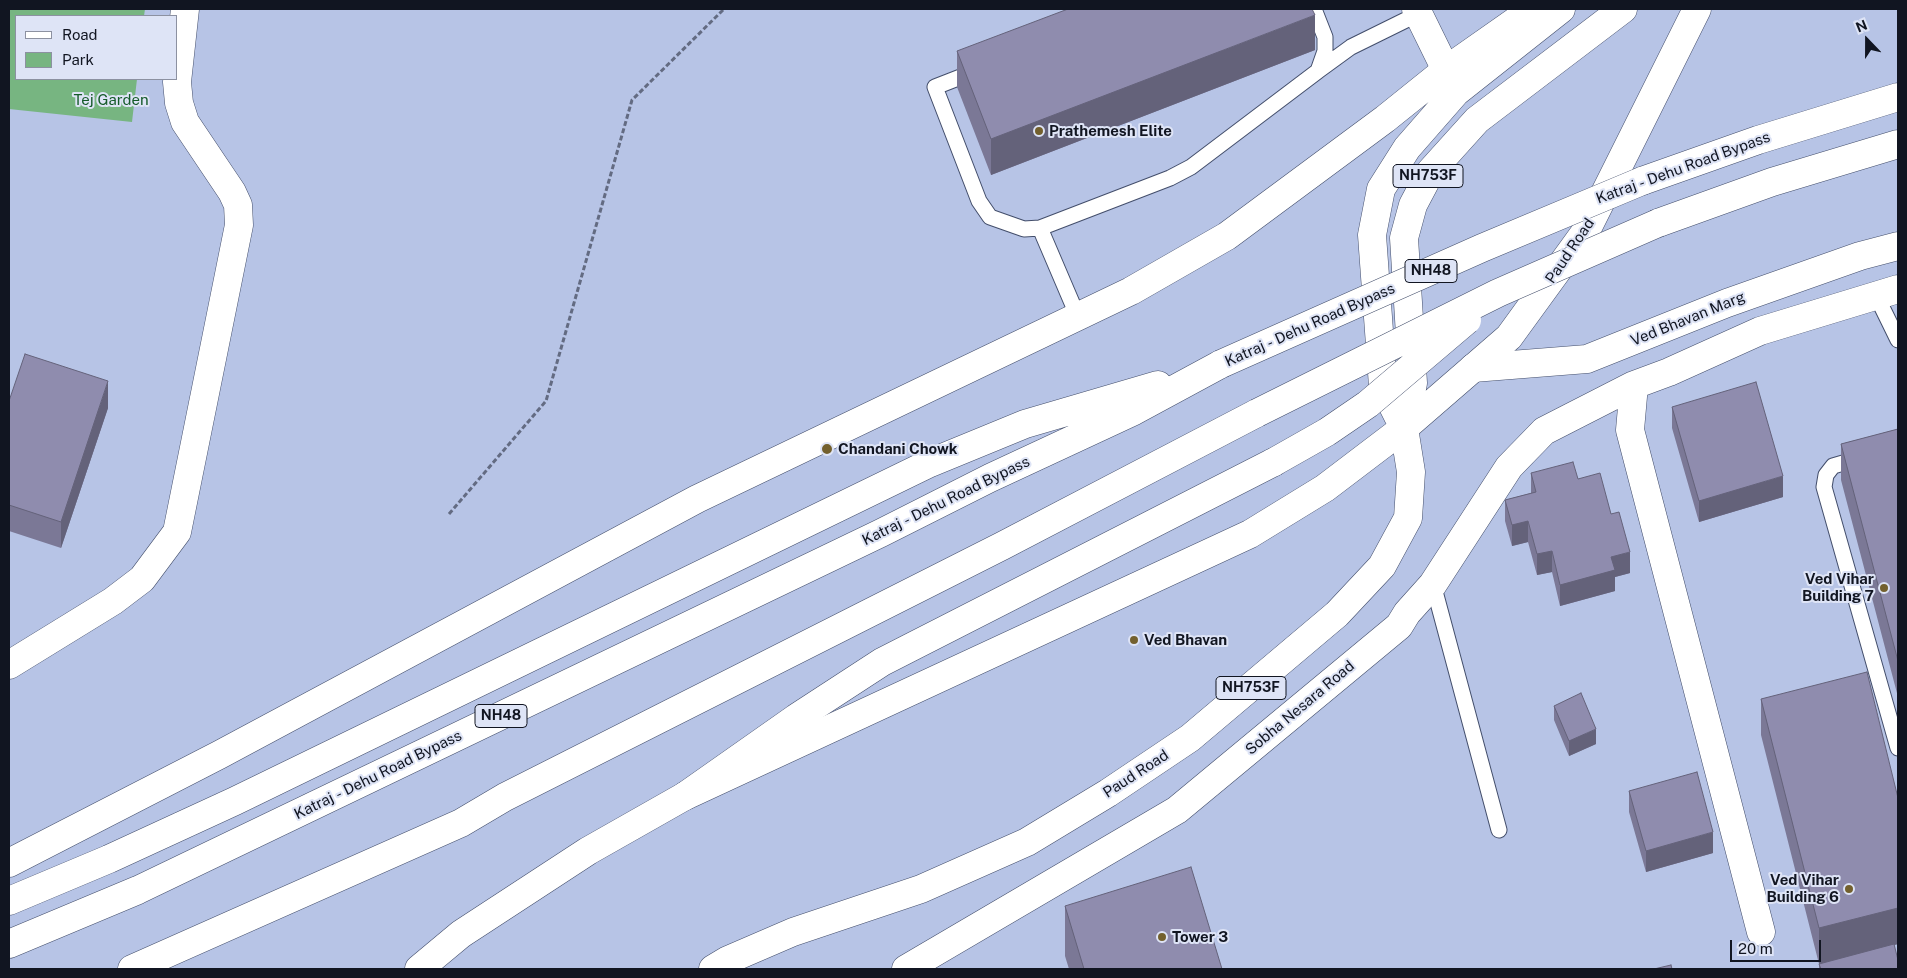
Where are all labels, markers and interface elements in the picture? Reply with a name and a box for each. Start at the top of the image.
legend [15,15,178,80]
north arrow [1842,15,1892,65]
text: N [1853,17,1869,36]
text: Road [62,26,98,43]
text: Park [62,51,94,68]
park label: Tej Garden [73,91,149,109]
place label: Prathemesh Elite [1049,122,1172,140]
marker: Prathemesh Elite [1033,125,1045,137]
street label: Katraj - Dehu Road Bypass [1593,128,1773,208]
road number: NH753F [1393,165,1463,188]
street label: Paud Road [1542,215,1598,287]
road number: NH48 [1405,260,1457,282]
street label: Katraj - Dehu Road Bypass [1222,279,1398,371]
street label: Ved Bhavan Marg [1628,288,1748,350]
place label: Chandani Chowk [838,440,958,458]
marker: Chandani Chowk [820,442,834,456]
street label: Katraj - Dehu Road Bypass [859,453,1033,549]
place label: Ved Vihar Building 7 [1802,570,1874,605]
marker: Ved Vihar Building 7 [1878,582,1890,594]
place label: Ved Bhavan [1144,631,1227,649]
marker: Ved Bhavan [1128,634,1140,646]
street label: Sobha Nesara Road [1242,657,1358,759]
road number: NH753F [1216,676,1286,700]
road number: NH48 [475,704,527,728]
street label: Katraj - Dehu Road Bypass [291,727,465,823]
street label: Paud Road [1100,746,1172,802]
place label: Ved Vihar Building 6 [1766,871,1839,906]
marker: Ved Vihar Building 6 [1843,883,1855,895]
place label: Tower 3 [1172,928,1228,946]
scale bar [1732,930,1823,962]
marker: Tower 3 [1156,931,1168,943]
text: 20 m [1738,940,1773,957]

